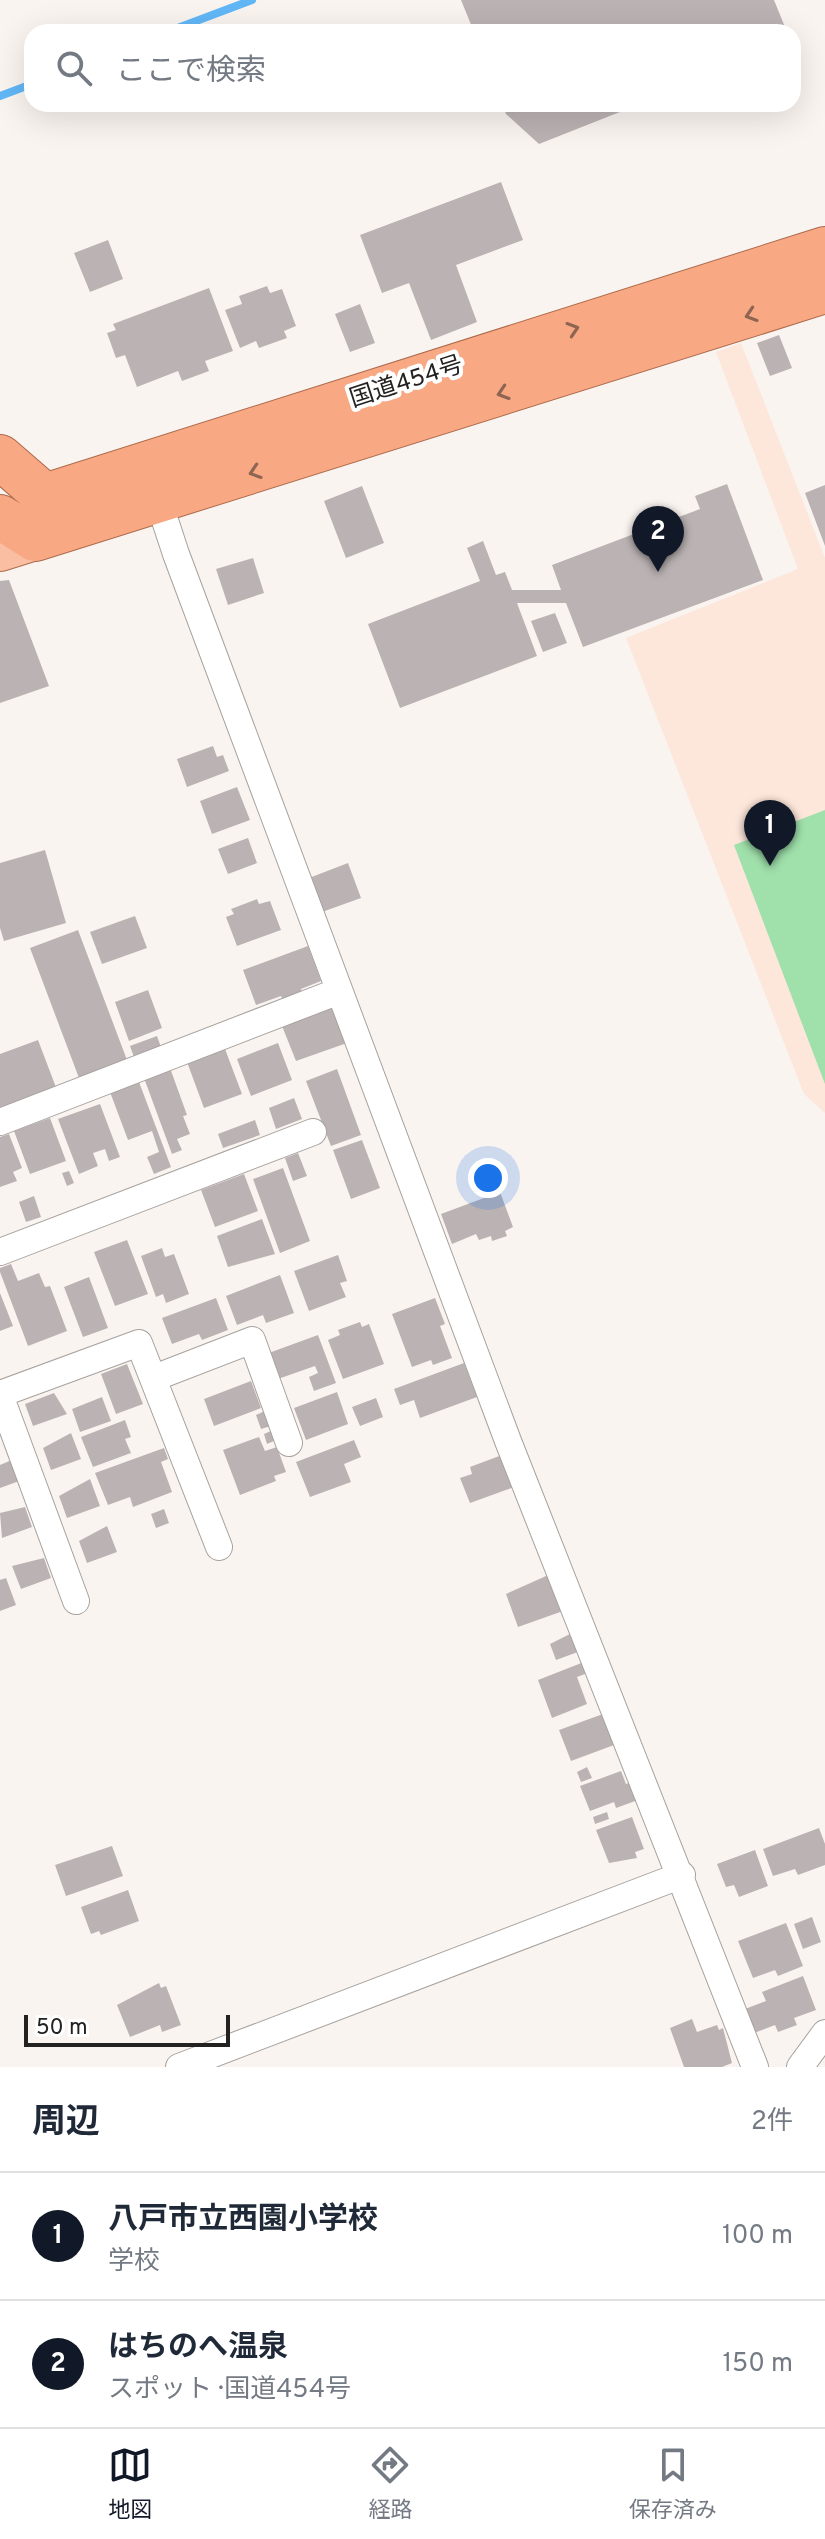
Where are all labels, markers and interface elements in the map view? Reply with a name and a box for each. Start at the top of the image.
search box [24,24,801,112]
icon: search [52,46,96,90]
text: ここで検索 [116,54,266,91]
one-way arrow [744,305,758,321]
one-way arrow [566,322,579,338]
street label: 国道454号 [346,351,467,415]
one-way arrow [497,384,510,400]
one-way arrow [249,462,263,478]
pin: 2 [632,506,684,572]
pin: 1 [744,800,796,866]
your location [468,1158,508,1198]
scale bar [24,2011,230,2047]
text: 50 m [36,2015,88,2042]
text: 周辺 [32,2102,100,2145]
text: 2件 [751,2106,793,2139]
text: 八戸市立西園小学校 [108,2202,378,2239]
text: 1 [53,2220,63,2253]
text: 100 m [722,2220,793,2253]
text: 学校 [108,2246,160,2279]
text: はちのへ温泉 [108,2330,288,2367]
text: 2 [50,2348,66,2381]
text: 150 m [722,2348,793,2381]
text: スポット · 国道454号 [108,2374,351,2407]
tab: 地図 [108,2443,152,2525]
tab: 経路 [368,2443,413,2525]
tab: 保存済み [629,2443,717,2525]

